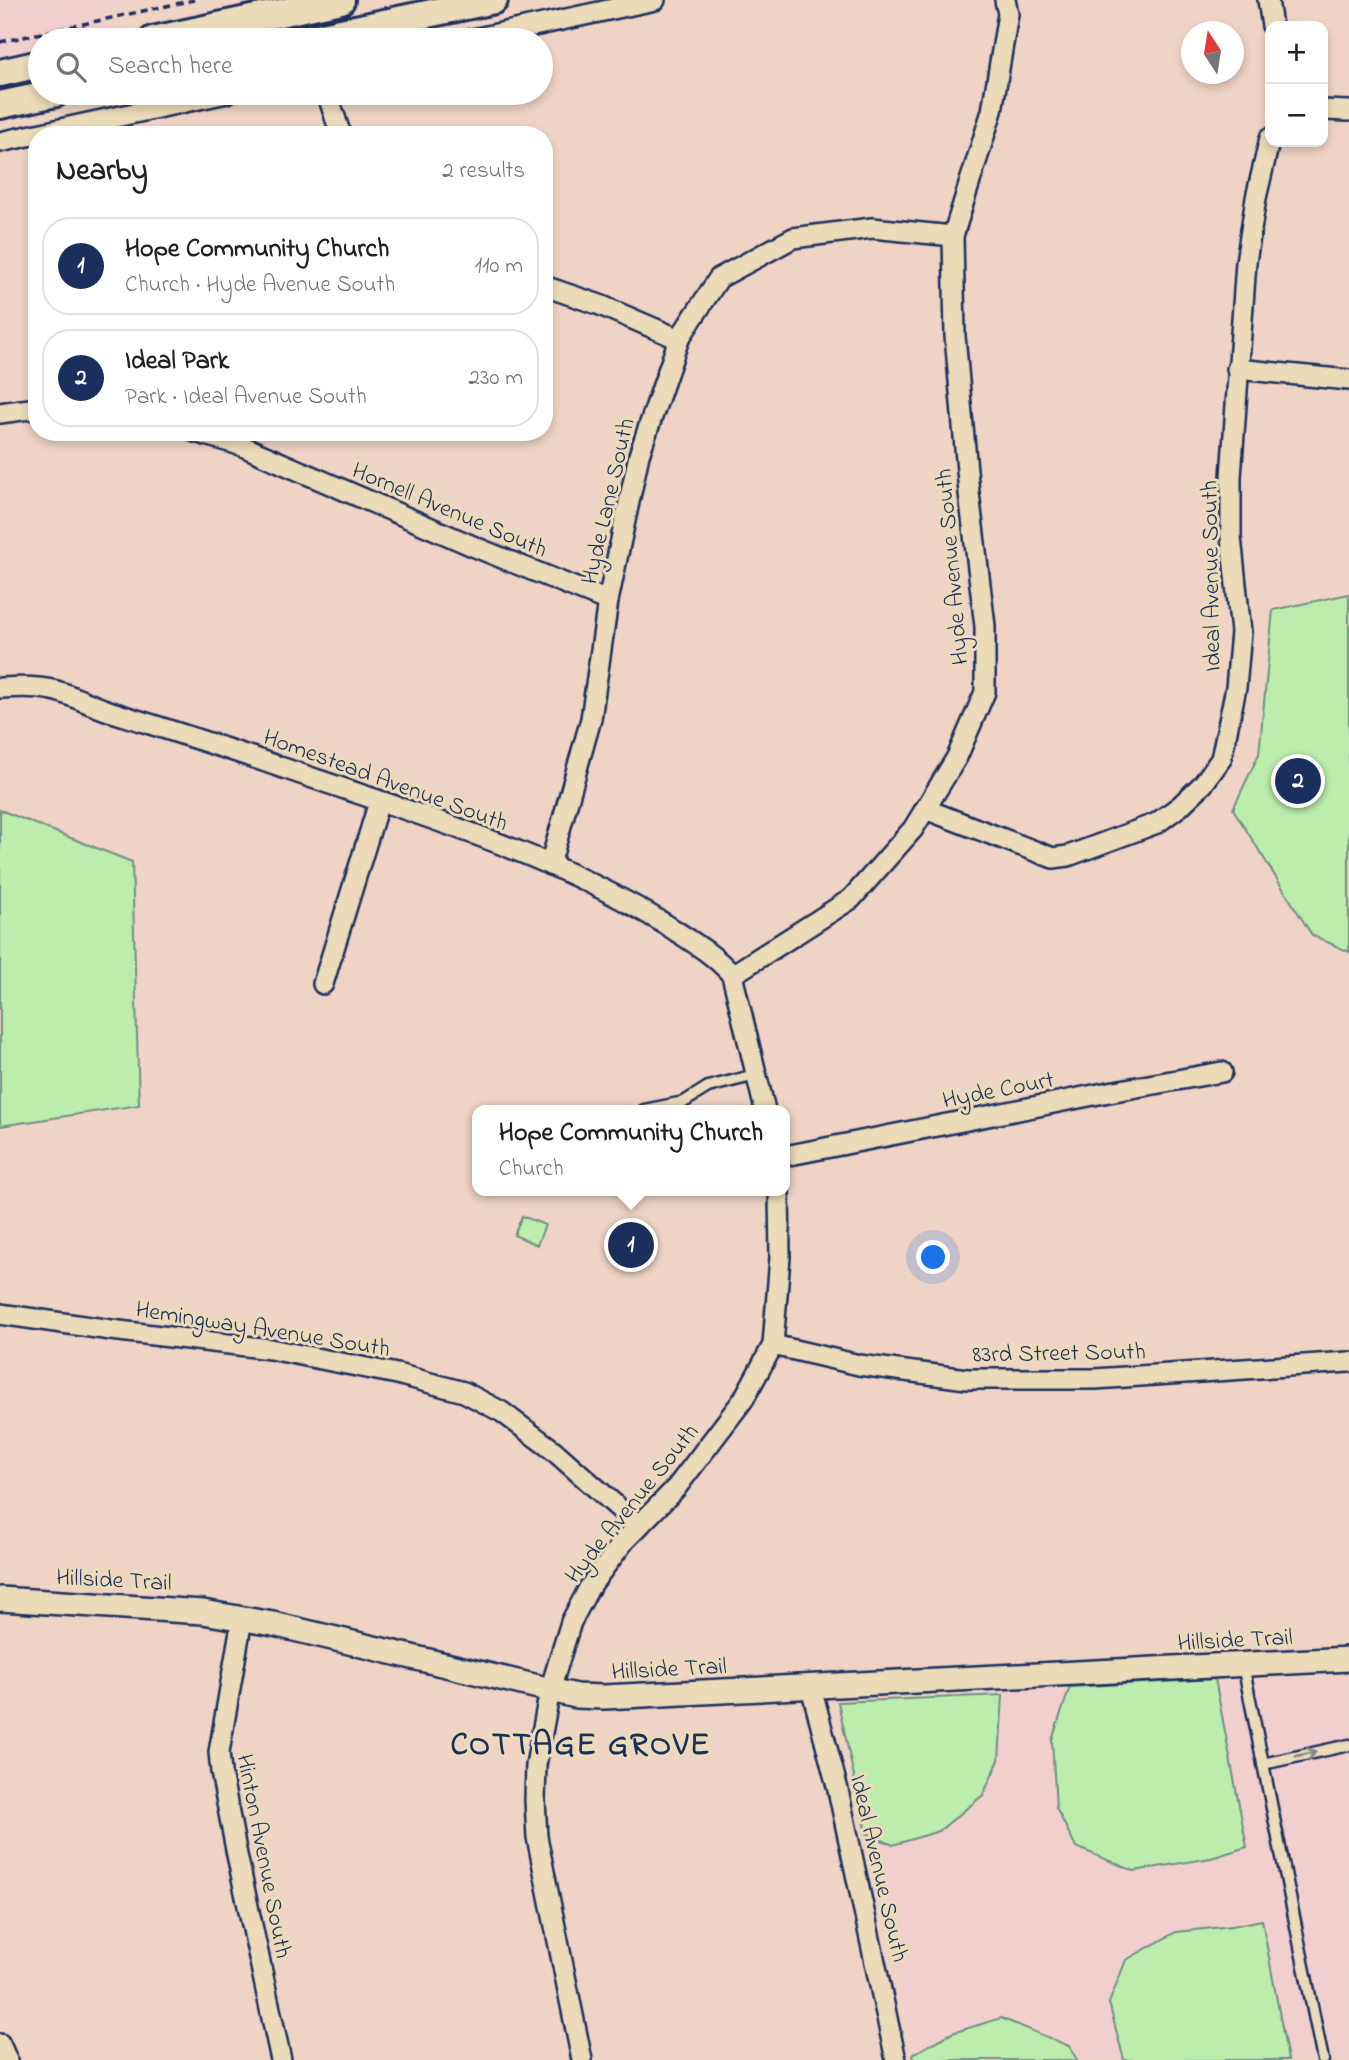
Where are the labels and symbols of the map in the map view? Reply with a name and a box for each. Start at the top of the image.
north arrow [1181,21,1244,84]
street label: Hyde Lane South [573,415,647,588]
street label: Hornell Avenue South [346,454,552,568]
street label: Hyde Avenue South [927,467,981,666]
street label: Ideal Avenue South [1193,480,1232,672]
street label: Homestead Avenue South [258,721,512,842]
pin: 2 [1275,755,1321,807]
street label: Hyde Court [940,1063,1058,1120]
pin: 1 [608,1219,654,1271]
your location [916,1240,950,1274]
street label: Hemingway Avenue South [133,1293,392,1369]
street label: 83rd Street South [972,1335,1146,1374]
street label: Hyde Avenue South [557,1417,709,1593]
street label: Hillside Trail [55,1561,173,1602]
street label: Hillside Trail [1176,1621,1294,1662]
street label: Hillside Trail [610,1650,728,1691]
district label: COTTAGE GROVE [450,1723,712,1770]
one-way arrow [1294,1747,1317,1761]
street label: Hinton Avenue South [226,1751,299,1962]
street label: Ideal Avenue South [839,1771,916,1966]

